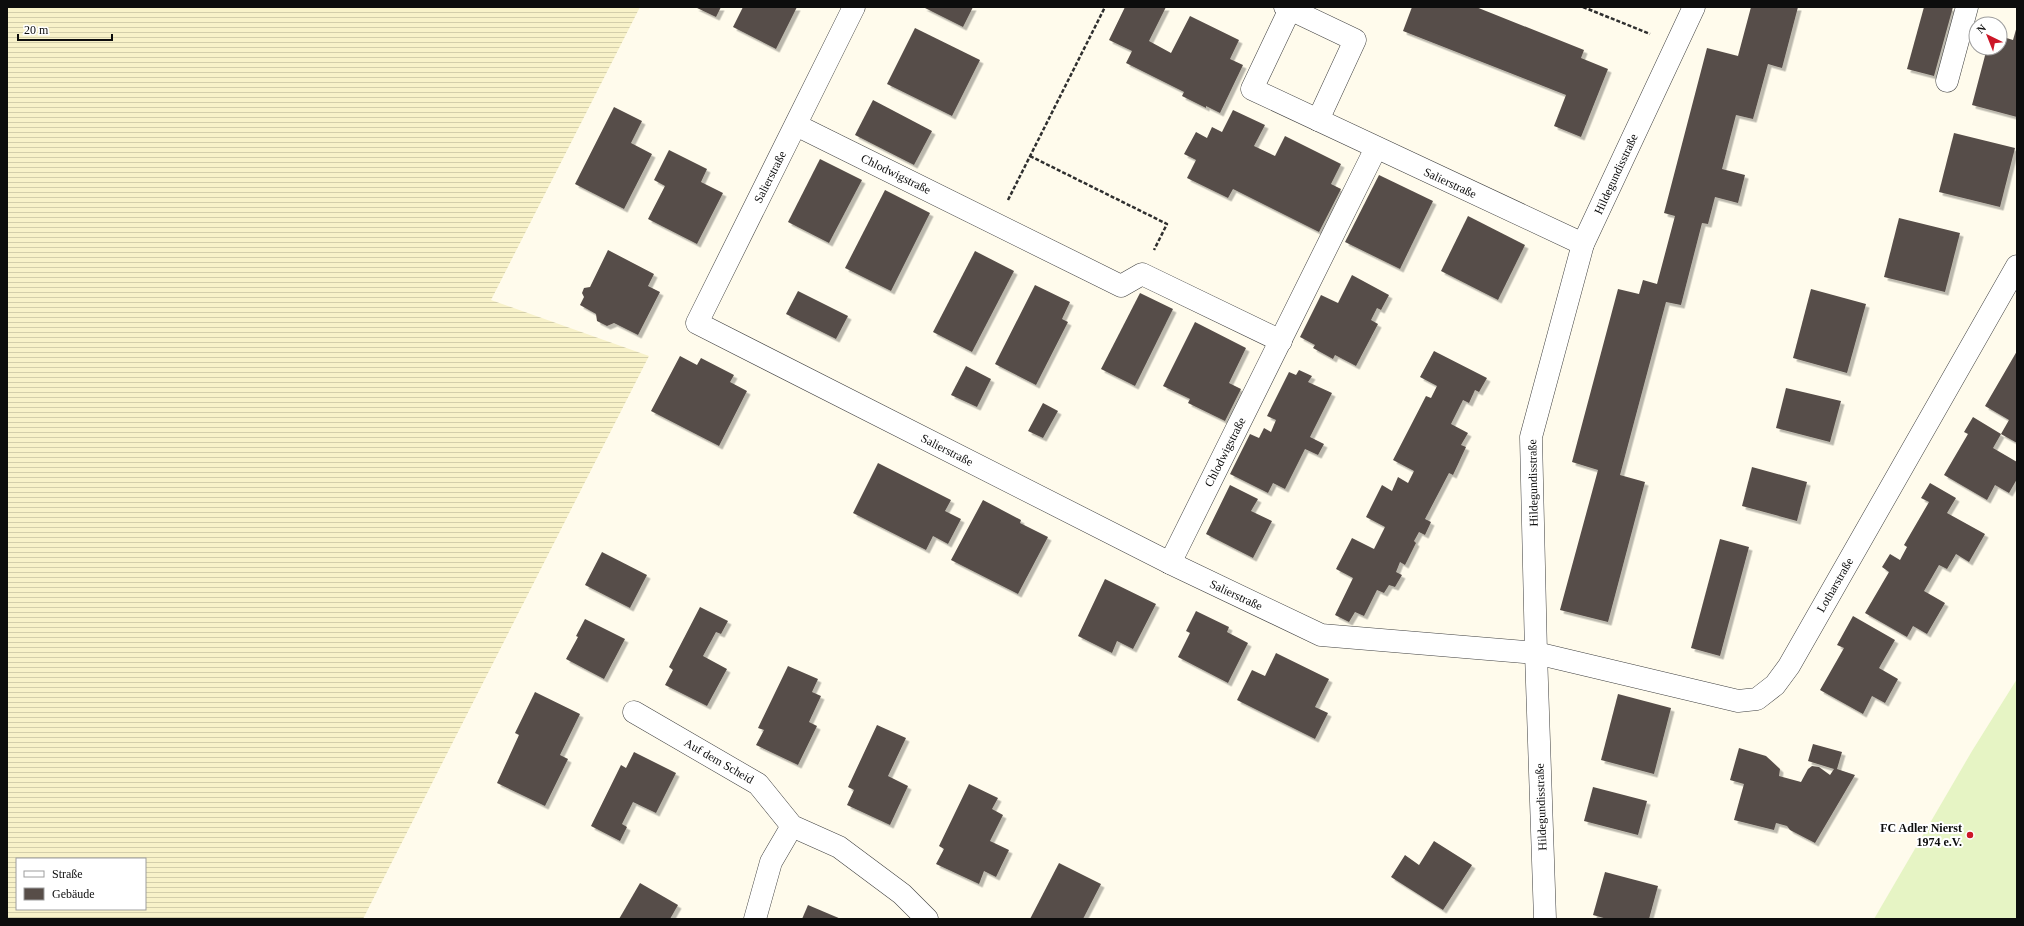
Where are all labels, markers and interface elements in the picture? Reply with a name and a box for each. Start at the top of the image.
scale bar [18,16,112,42]
north arrow [1968,16,2008,56]
text: N [1974,22,1988,36]
text: 20 m [24,23,49,37]
street label: Hildegundisstraße [1591,131,1641,217]
street label: Salierstraße [751,149,789,205]
street label: Chlodwigstraße [859,151,933,197]
street label: Salierstraße [1421,165,1479,201]
street label: Chlodwigstraße [1202,415,1248,489]
street label: Salierstraße [919,431,975,469]
street label: Hildegundisstraße [1525,439,1541,527]
street label: Lotharstraße [1814,555,1856,615]
street label: Salierstraße [1207,577,1265,613]
street label: Auf dem Scheid [682,735,756,787]
street label: Hildegundisstraße [1532,763,1550,851]
place label: FC Adler Nierst 1974 e.V. [1880,821,1962,849]
marker: FC Adler Nierst 1974 e.V. [1965,830,1975,840]
legend [16,858,146,910]
text: Straße [52,867,83,881]
text: Gebäude [52,887,95,901]

